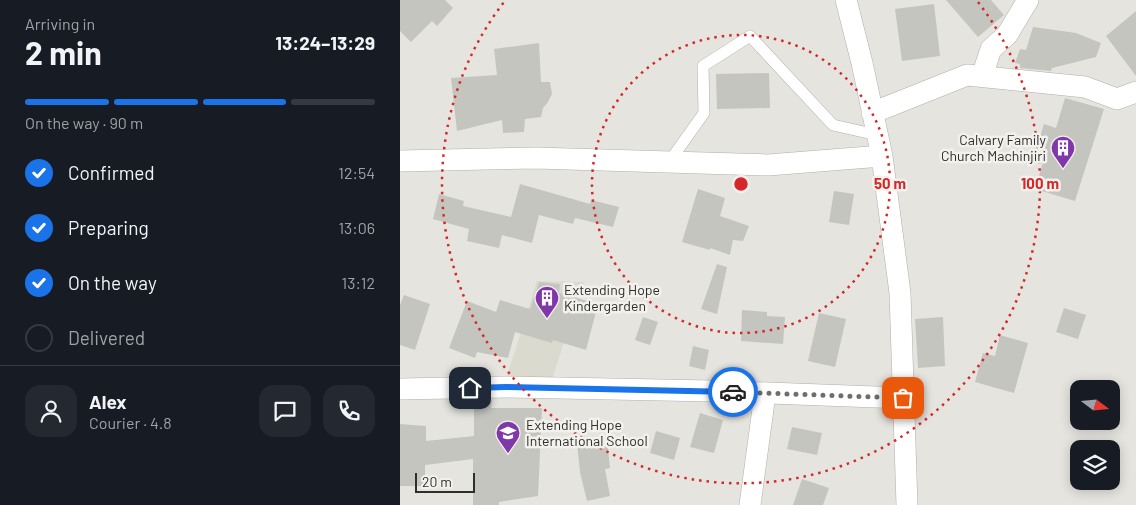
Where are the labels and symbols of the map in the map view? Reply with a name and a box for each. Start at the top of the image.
place label: Calvary Family Church Machinjiri [941,131,1047,164]
building icon: Calvary Family Church Machinjiri [1050,135,1076,169]
text: 50 m [874,174,906,192]
text: 100 m [1021,174,1059,192]
centre of rings [732,175,750,193]
place label: Extending Hope Kindergarden [564,281,660,314]
building icon: Extending Hope Kindergarden [534,285,560,319]
pin [449,367,491,409]
courier [708,367,758,417]
pin [882,377,924,419]
north arrow [1070,380,1120,430]
place label: Extending Hope International School [526,416,648,449]
school or university icon: Extending Hope International School [495,420,521,454]
scale bar [415,470,475,493]

